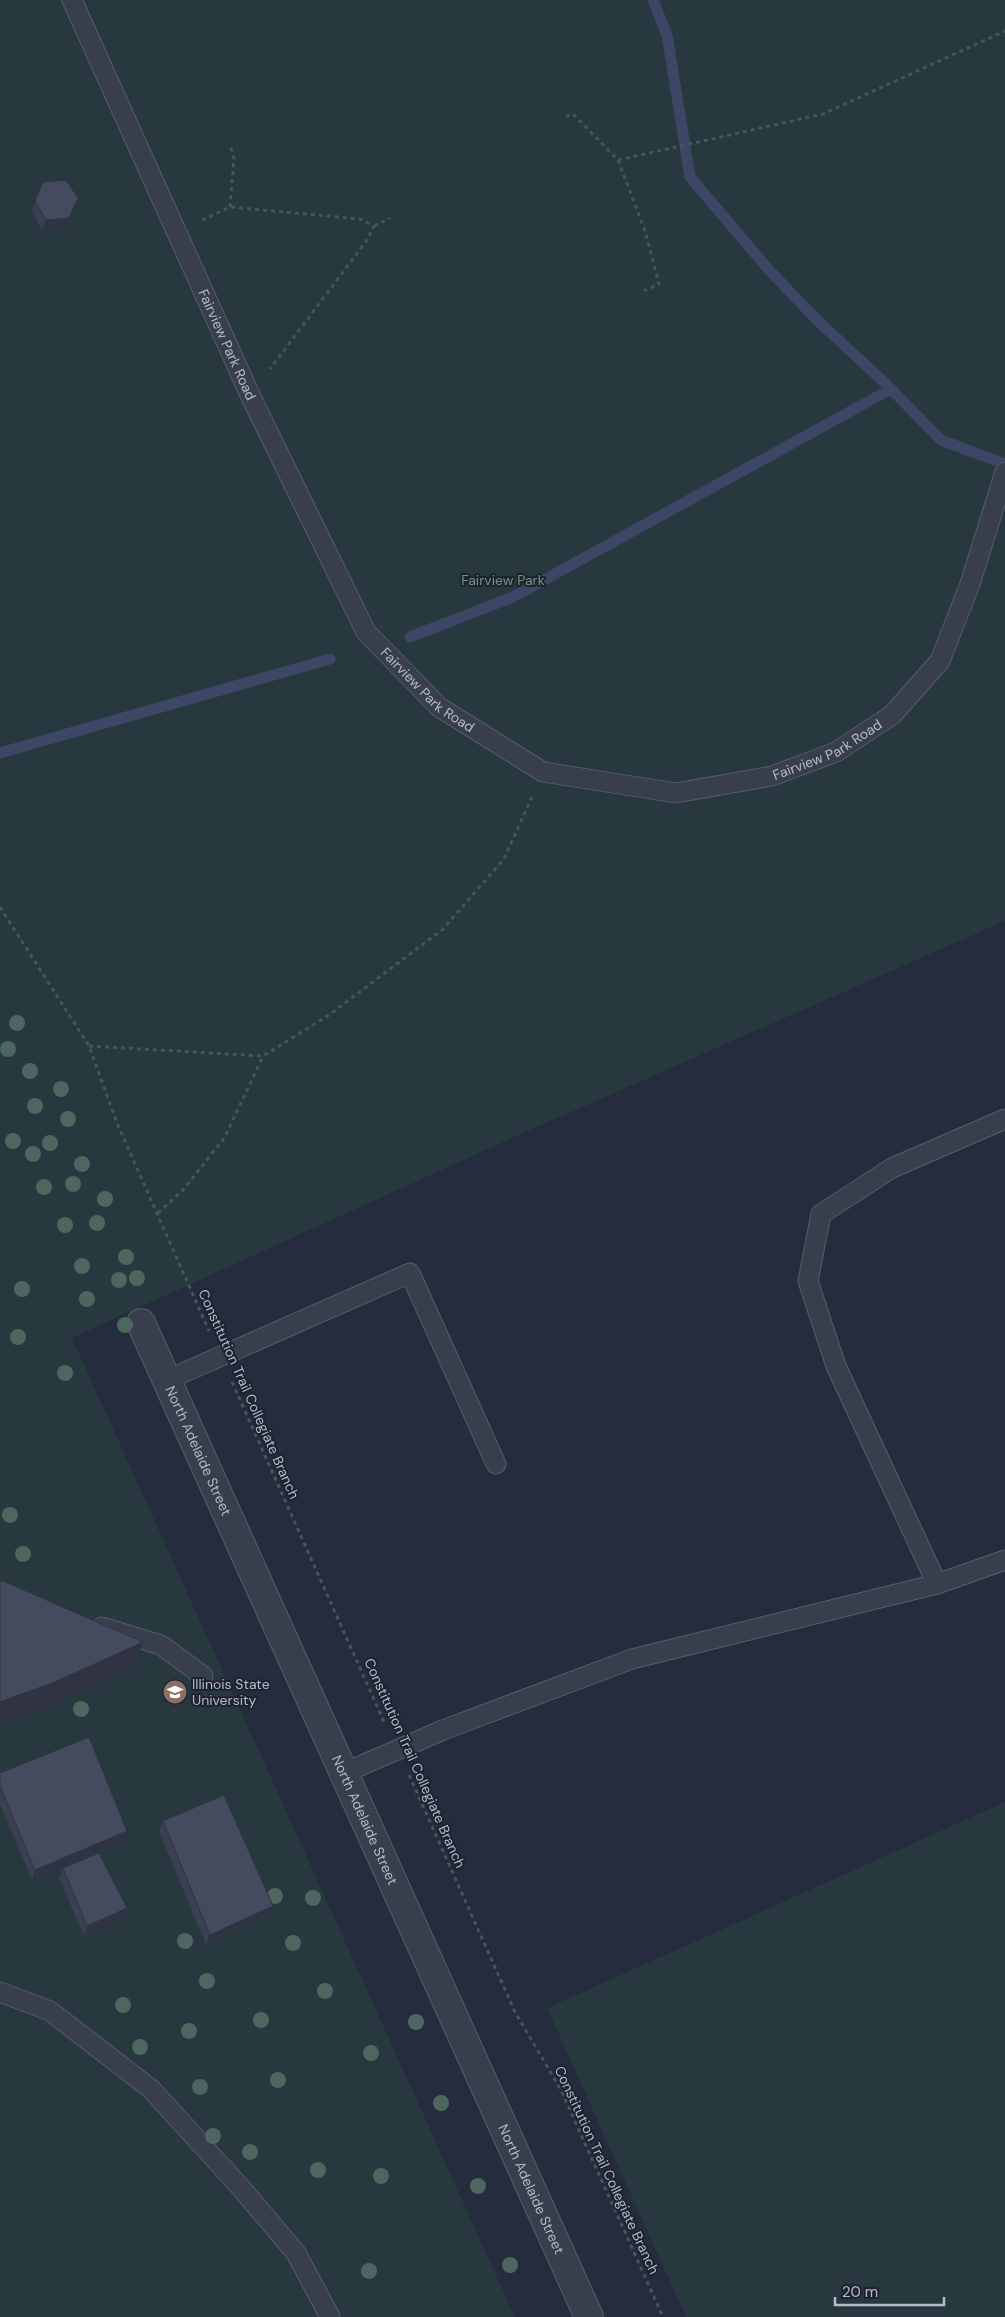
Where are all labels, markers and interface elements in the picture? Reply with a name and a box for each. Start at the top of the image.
street label: Fairview Park Road [194,286,260,403]
park label: Fairview Park [461,571,545,589]
street label: Fairview Park Road [377,644,478,736]
street label: Fairview Park Road [770,715,885,784]
street label: Constitution Trail Collegiate Branch [194,1286,304,1502]
street label: North Adelaide Street [161,1383,236,1518]
street label: Constitution Trail Collegiate Branch [360,1655,470,1871]
place label: Illinois State University [192,1675,270,1709]
school or university icon: Illinois State University [162,1679,188,1705]
street label: North Adelaide Street [328,1752,402,1888]
street label: Constitution Trail Collegiate Branch [551,2063,663,2277]
street label: North Adelaide Street [494,2121,568,2257]
scale bar [835,2274,944,2306]
text: 20 m [842,2282,878,2302]

